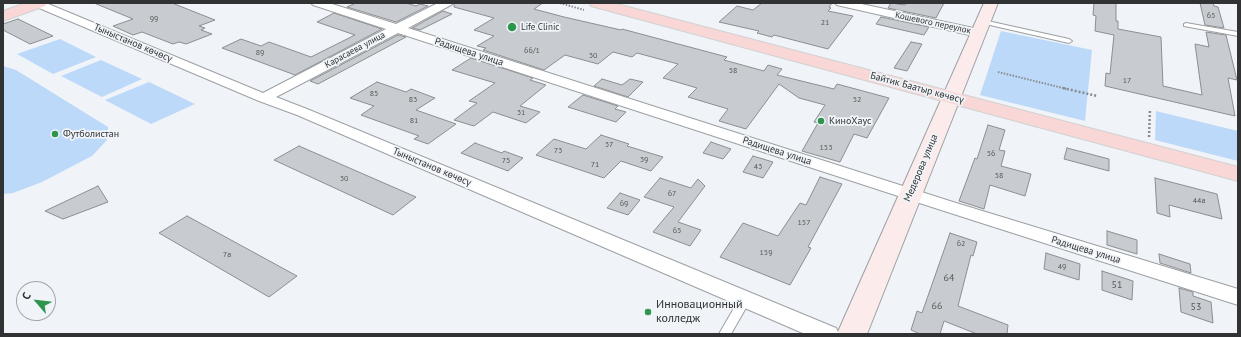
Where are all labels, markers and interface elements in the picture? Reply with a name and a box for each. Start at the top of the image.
street label: Кошевого переулок [894,10,972,36]
house number: 65 [1207,11,1215,21]
house number: 99 [150,14,158,24]
house number: 21 [821,18,829,28]
street label: Тыныстанов көчөсү [92,21,174,65]
marker: Life Clinic [506,21,518,33]
place label: Life Clinic [521,22,559,32]
street label: Карасаева улица [323,30,387,70]
street label: Радищева улица [433,35,505,69]
house number: 66/1 [524,46,540,56]
house number: 89 [256,48,264,58]
house number: 30 [589,51,597,61]
house number: 58 [729,66,737,76]
street label: Байтик Баатыр көчөсү [869,70,965,106]
house number: 17 [1123,76,1131,86]
house number: 85 [370,89,378,99]
house number: 83 [409,95,417,105]
house number: 52 [853,95,861,105]
house number: 31 [517,108,525,118]
place label: КиноХаус [829,115,872,127]
house number: 81 [410,116,418,126]
marker: КиноХаус [816,116,826,126]
place label: Футболистан [63,128,119,140]
marker: Футболистан [50,129,60,139]
street label: Медерова улица [901,132,941,204]
street label: Радищева улица [741,134,813,168]
house number: 37 [605,140,613,150]
house number: 153 [819,143,833,153]
street label: Тыныстанов көчөсү [391,145,473,189]
house number: 73 [554,146,562,156]
house number: 56 [987,149,995,159]
house number: 39 [640,155,648,165]
house number: 75 [502,156,510,166]
house number: 71 [591,160,599,170]
house number: 43 [754,162,762,172]
house number: 58 [995,171,1003,181]
house number: 30 [340,174,348,184]
house number: 67 [668,189,676,199]
house number: 44а [1193,196,1205,206]
house number: 69 [620,199,628,209]
house number: 157 [797,218,811,228]
house number: 65 [673,226,681,236]
street label: Радищева улица [1050,234,1122,266]
house number: 62 [957,239,965,249]
house number: 159 [759,248,773,258]
house number: 7а [223,250,231,260]
house number: 49 [1058,262,1066,272]
house number: 64 [944,272,954,284]
house number: 51 [1112,279,1122,291]
north arrow [16,281,56,321]
text: С [19,290,34,302]
place label: Инновационный колледж [656,298,742,326]
house number: 66 [932,300,942,312]
house number: 53 [1191,301,1201,313]
marker: Инновационный колледж [643,307,653,317]

